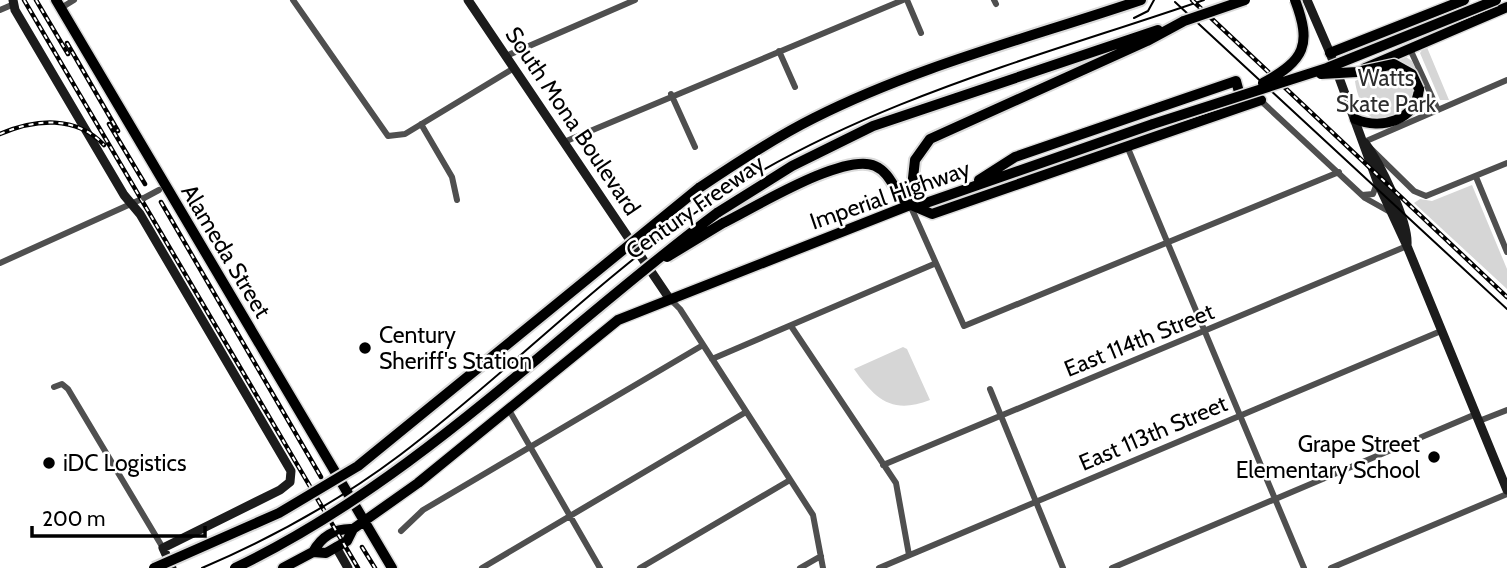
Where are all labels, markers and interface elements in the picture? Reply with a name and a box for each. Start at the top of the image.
street label: South Mona Boulevard [500,22,646,220]
park label: Watts Skate Park [1336,64,1437,118]
street label: Century Freeway [620,149,770,265]
street label: Imperial Highway [806,154,974,236]
street label: Alameda Street [175,179,277,323]
street label: East 114th Street [1060,297,1218,383]
place label: Century Sheriff's Station [379,321,532,375]
marker: Century Sheriff's Station [357,340,373,356]
street label: East 113th Street [1075,389,1231,477]
place label: Grape Street Elementary School [1236,430,1421,484]
place label: iDC Logistics [63,449,186,477]
marker: Grape Street Elementary School [1426,449,1442,465]
marker: iDC Logistics [41,455,57,471]
scale bar [32,494,205,538]
text: 200 m [42,506,105,531]

